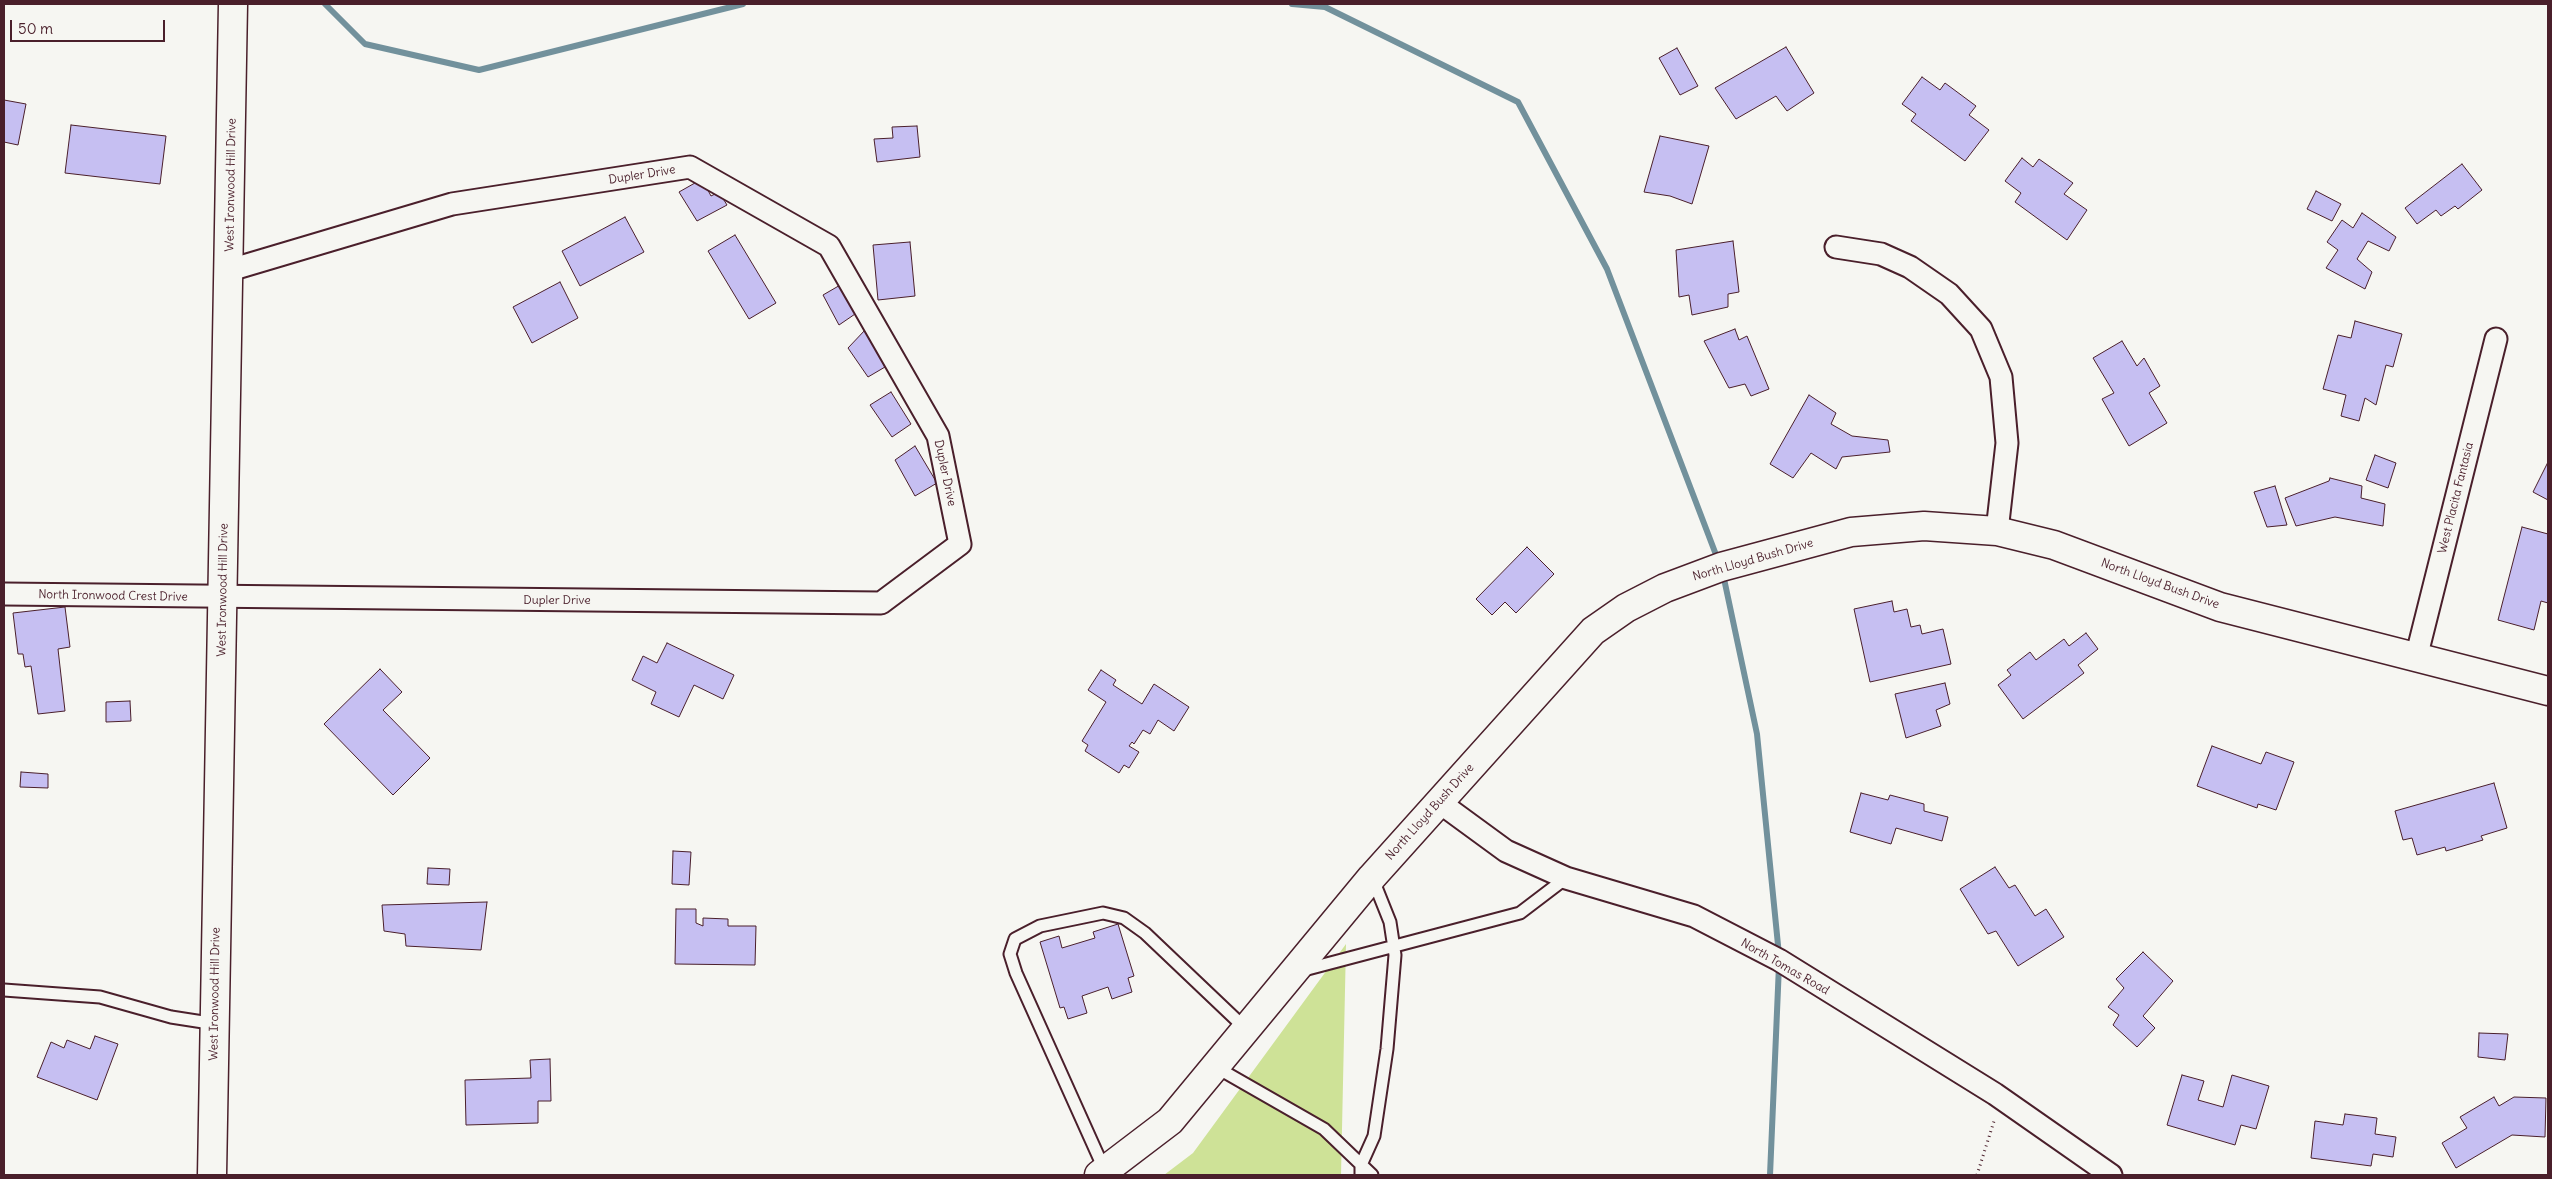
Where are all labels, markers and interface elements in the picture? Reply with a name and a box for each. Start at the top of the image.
scale bar [12,10,168,42]
text: 50 m [18,19,53,38]
street label: West Ironwood Hill Drive [223,118,239,252]
street label: Dupler Drive [607,163,677,187]
street label: Dupler Drive [931,438,959,508]
street label: West Placita Fantasia [2435,441,2477,555]
street label: West Ironwood Hill Drive [215,523,231,657]
street label: North Lloyd Bush Drive [1691,536,1815,584]
street label: North Lloyd Bush Drive [2099,556,2221,612]
street label: North Ironwood Crest Drive [38,587,188,605]
street label: Dupler Drive [523,594,591,608]
street label: North Lloyd Bush Drive [1383,761,1477,863]
street label: West Ironwood Hill Drive [207,927,223,1061]
street label: North Tomas Road [1738,936,1832,998]

